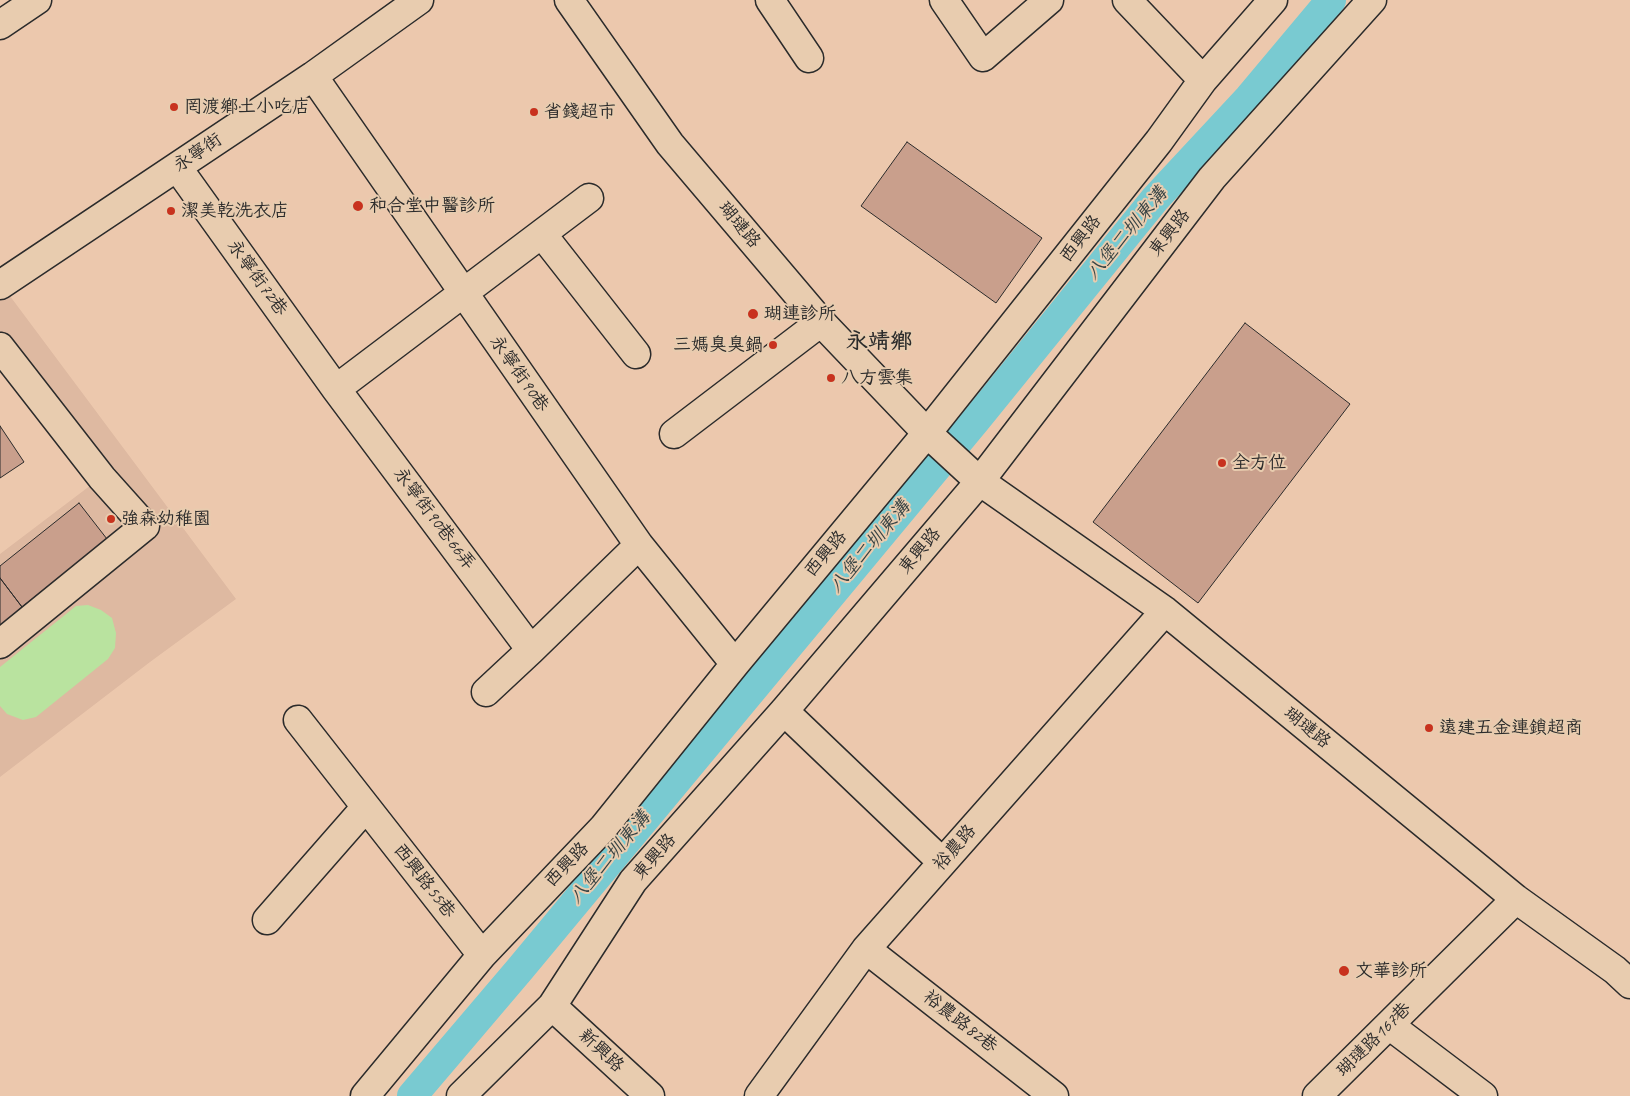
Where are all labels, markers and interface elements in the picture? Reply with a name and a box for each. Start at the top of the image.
place label: 罔渡鄉土小吃店 [184,96,310,118]
marker: 罔渡鄉土小吃店 [168,101,180,113]
place label: 省錢超市 [544,101,616,123]
marker: 省錢超市 [528,106,540,118]
street label: 永寧街 [170,129,226,177]
water label: 八堡二圳東溝 [1082,183,1172,285]
place label: 和合堂中醫診所 [369,195,495,217]
street label: 瑚璉路 [713,197,765,253]
marker: 和合堂中醫診所 [351,199,365,213]
place label: 潔美乾洗衣店 [181,200,289,222]
marker: 潔美乾洗衣店 [165,205,177,217]
street label: 東興路 [1145,205,1195,261]
street label: 西興路 [1056,211,1106,267]
street label: 永寧街72巷 [222,236,292,320]
place label: 瑚連診所 [764,303,836,325]
marker: 瑚連診所 [746,307,760,321]
district label: 永靖鄉 [846,329,912,355]
street label: 永寧街90巷 [485,332,553,416]
place label: 三媽臭臭鍋 [673,334,763,356]
marker: 三媽臭臭鍋 [767,339,779,351]
place label: 八方雲集 [841,367,913,389]
marker: 八方雲集 [825,372,837,384]
place label: 全方位 [1232,452,1286,474]
marker: 全方位 [1216,457,1228,469]
street label: 永寧街90巷66弄 [389,464,479,574]
water label: 八堡二圳東溝 [825,496,915,598]
place label: 強森幼稚園 [121,508,211,530]
marker: 強森幼稚園 [105,513,117,525]
street label: 東興路 [894,523,946,579]
street label: 西興路 [800,526,852,582]
street label: 瑚璉路 [1279,703,1335,753]
place label: 遠建五金連鎖超商 [1439,717,1583,739]
marker: 遠建五金連鎖超商 [1423,722,1435,734]
water label: 八堡二圳東溝 [565,807,655,909]
street label: 裕農路 [929,821,981,875]
street label: 東興路 [629,830,681,884]
street label: 西興路 [540,838,594,892]
street label: 西興路55巷 [388,840,460,922]
place label: 文華診所 [1355,960,1427,982]
marker: 文華診所 [1337,964,1351,978]
street label: 裕農路82巷 [919,986,1001,1058]
street label: 瑚璉路167巷 [1332,998,1416,1082]
street label: 新興路 [574,1025,628,1077]

